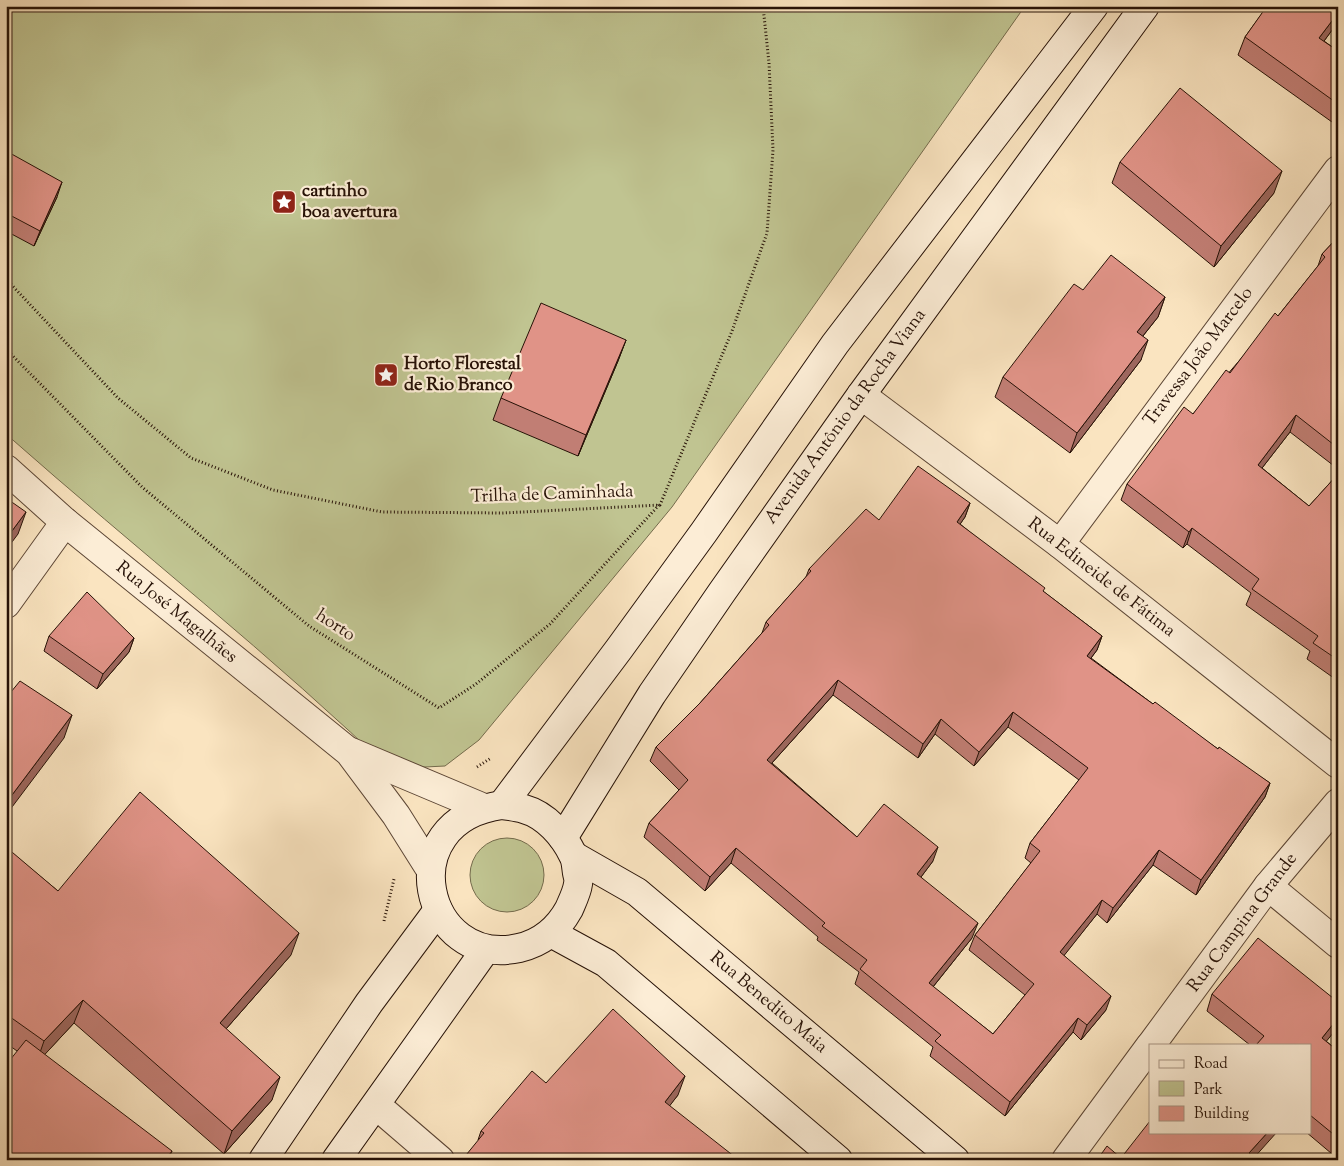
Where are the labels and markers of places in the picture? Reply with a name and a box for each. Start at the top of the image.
place label: cartinho boa avertura [301,179,398,226]
place icon: cartinho boa avertura [271,189,297,215]
place label: Horto Florestal de Rio Branco [404,352,522,399]
place icon: Horto Florestal de Rio Branco [373,362,399,388]

